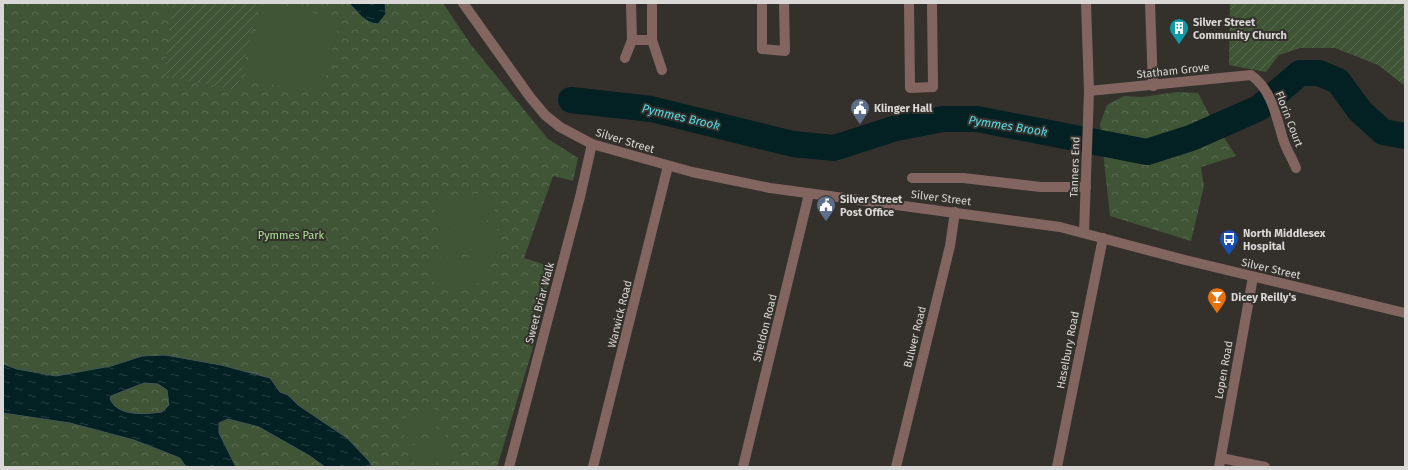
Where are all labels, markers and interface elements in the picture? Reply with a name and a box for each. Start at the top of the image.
place label: Silver Street Community Church [1193,16,1287,42]
building icon: Silver Street Community Church [1168,17,1190,45]
street label: Statham Grove [1136,61,1210,81]
street label: Florin Court [1272,89,1306,149]
public building icon: Klinger Hall [849,97,871,125]
water label: Pymmes Brook [641,101,722,133]
place label: Klinger Hall [874,102,933,115]
water label: Pymmes Brook [968,113,1049,139]
street label: Silver Street [594,126,656,156]
street label: Tanners End [1067,136,1083,198]
street label: Silver Street [910,188,972,208]
place label: Silver Street Post Office [840,193,903,219]
public building icon: Silver Street Post Office [815,194,837,222]
place label: North Middlesex Hospital [1243,227,1326,253]
bus stop icon: North Middlesex Hospital [1218,228,1240,256]
park label: Pymmes Park [258,229,325,242]
street label: Silver Street [1240,256,1302,282]
street label: Sweet Briar Walk [523,261,557,345]
street label: Warwick Road [605,279,635,349]
bar icon: Dicey Reilly's [1206,286,1228,314]
place label: Dicey Reilly's [1231,291,1297,304]
street label: Sheldon Road [750,293,780,363]
street label: Bulwer Road [901,305,929,369]
street label: Haselbury Road [1054,310,1082,390]
street label: Lopen Road [1212,340,1236,400]

